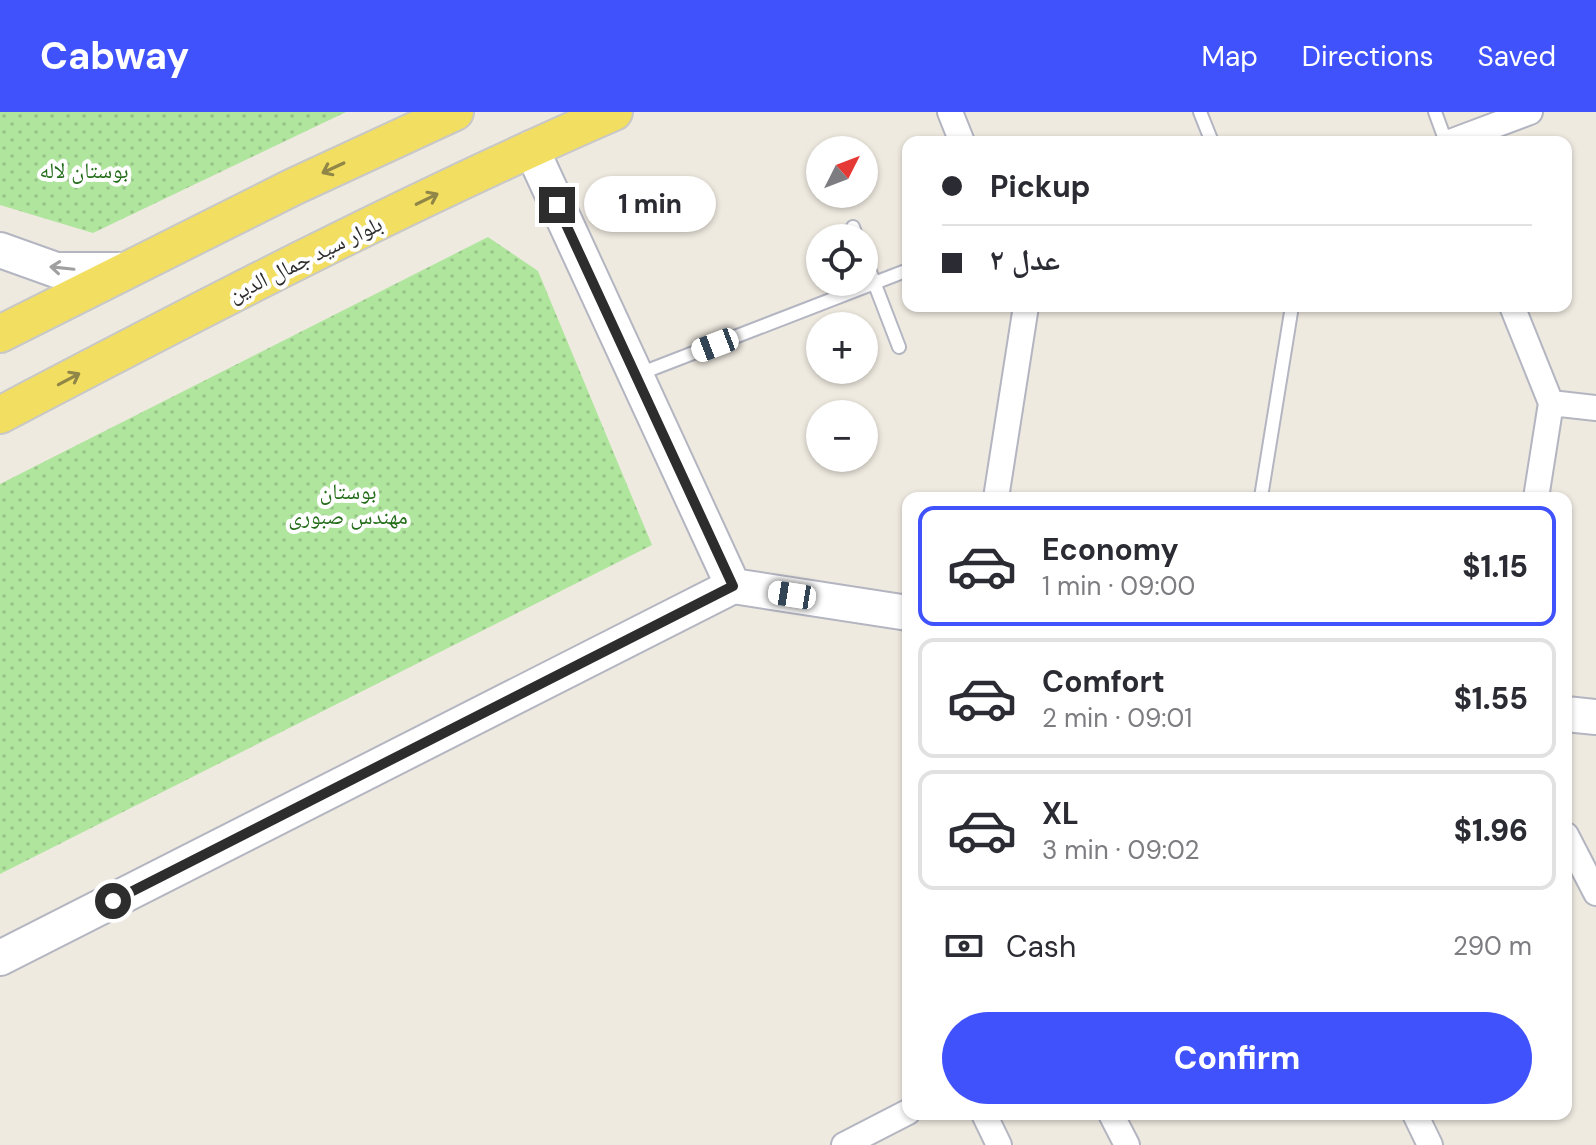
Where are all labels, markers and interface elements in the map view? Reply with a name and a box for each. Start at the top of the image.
text: Cabway [40,31,189,81]
text: Map [1201,38,1258,75]
text: Directions [1302,38,1434,75]
text: Saved [1478,38,1556,75]
north arrow [806,136,878,208]
map controls [806,136,878,472]
park label: بوستان لاله [39,156,129,185]
one-way arrow [322,162,346,177]
text: Pickup [990,167,1090,206]
callout: 1 min [585,177,717,233]
route end [539,187,575,223]
text: 1 min [618,187,682,221]
one-way arrow [414,191,438,206]
street label: بلوار سید جمال الدین [223,209,387,309]
button: locate [806,224,878,296]
text: عدل ۲ [990,240,1060,279]
one-way arrow [49,261,75,276]
button: + [806,312,878,384]
car [688,325,742,365]
one-way arrow [57,370,81,386]
button: − [806,400,878,472]
park label: بوستان مهندس صبوری [288,477,408,531]
icon: car [946,530,1018,602]
text: Economy [1042,530,1179,569]
text: $1.15 [1462,547,1528,586]
text: 1 min · 09:00 [1042,569,1195,603]
car [766,579,818,611]
icon: car [946,662,1018,734]
text: Comfort [1042,662,1165,701]
text: $1.55 [1454,679,1528,718]
text: 2 min · 09:01 [1042,701,1192,735]
icon: car [946,794,1018,866]
text: XL [1042,794,1079,833]
text: $1.96 [1454,811,1528,850]
text: 3 min · 09:02 [1042,833,1199,867]
route start [95,883,131,919]
icon: cash [942,924,986,968]
text: Cash [1006,927,1076,966]
text: 290 m [1453,929,1532,963]
button: Confirm [942,1012,1532,1104]

